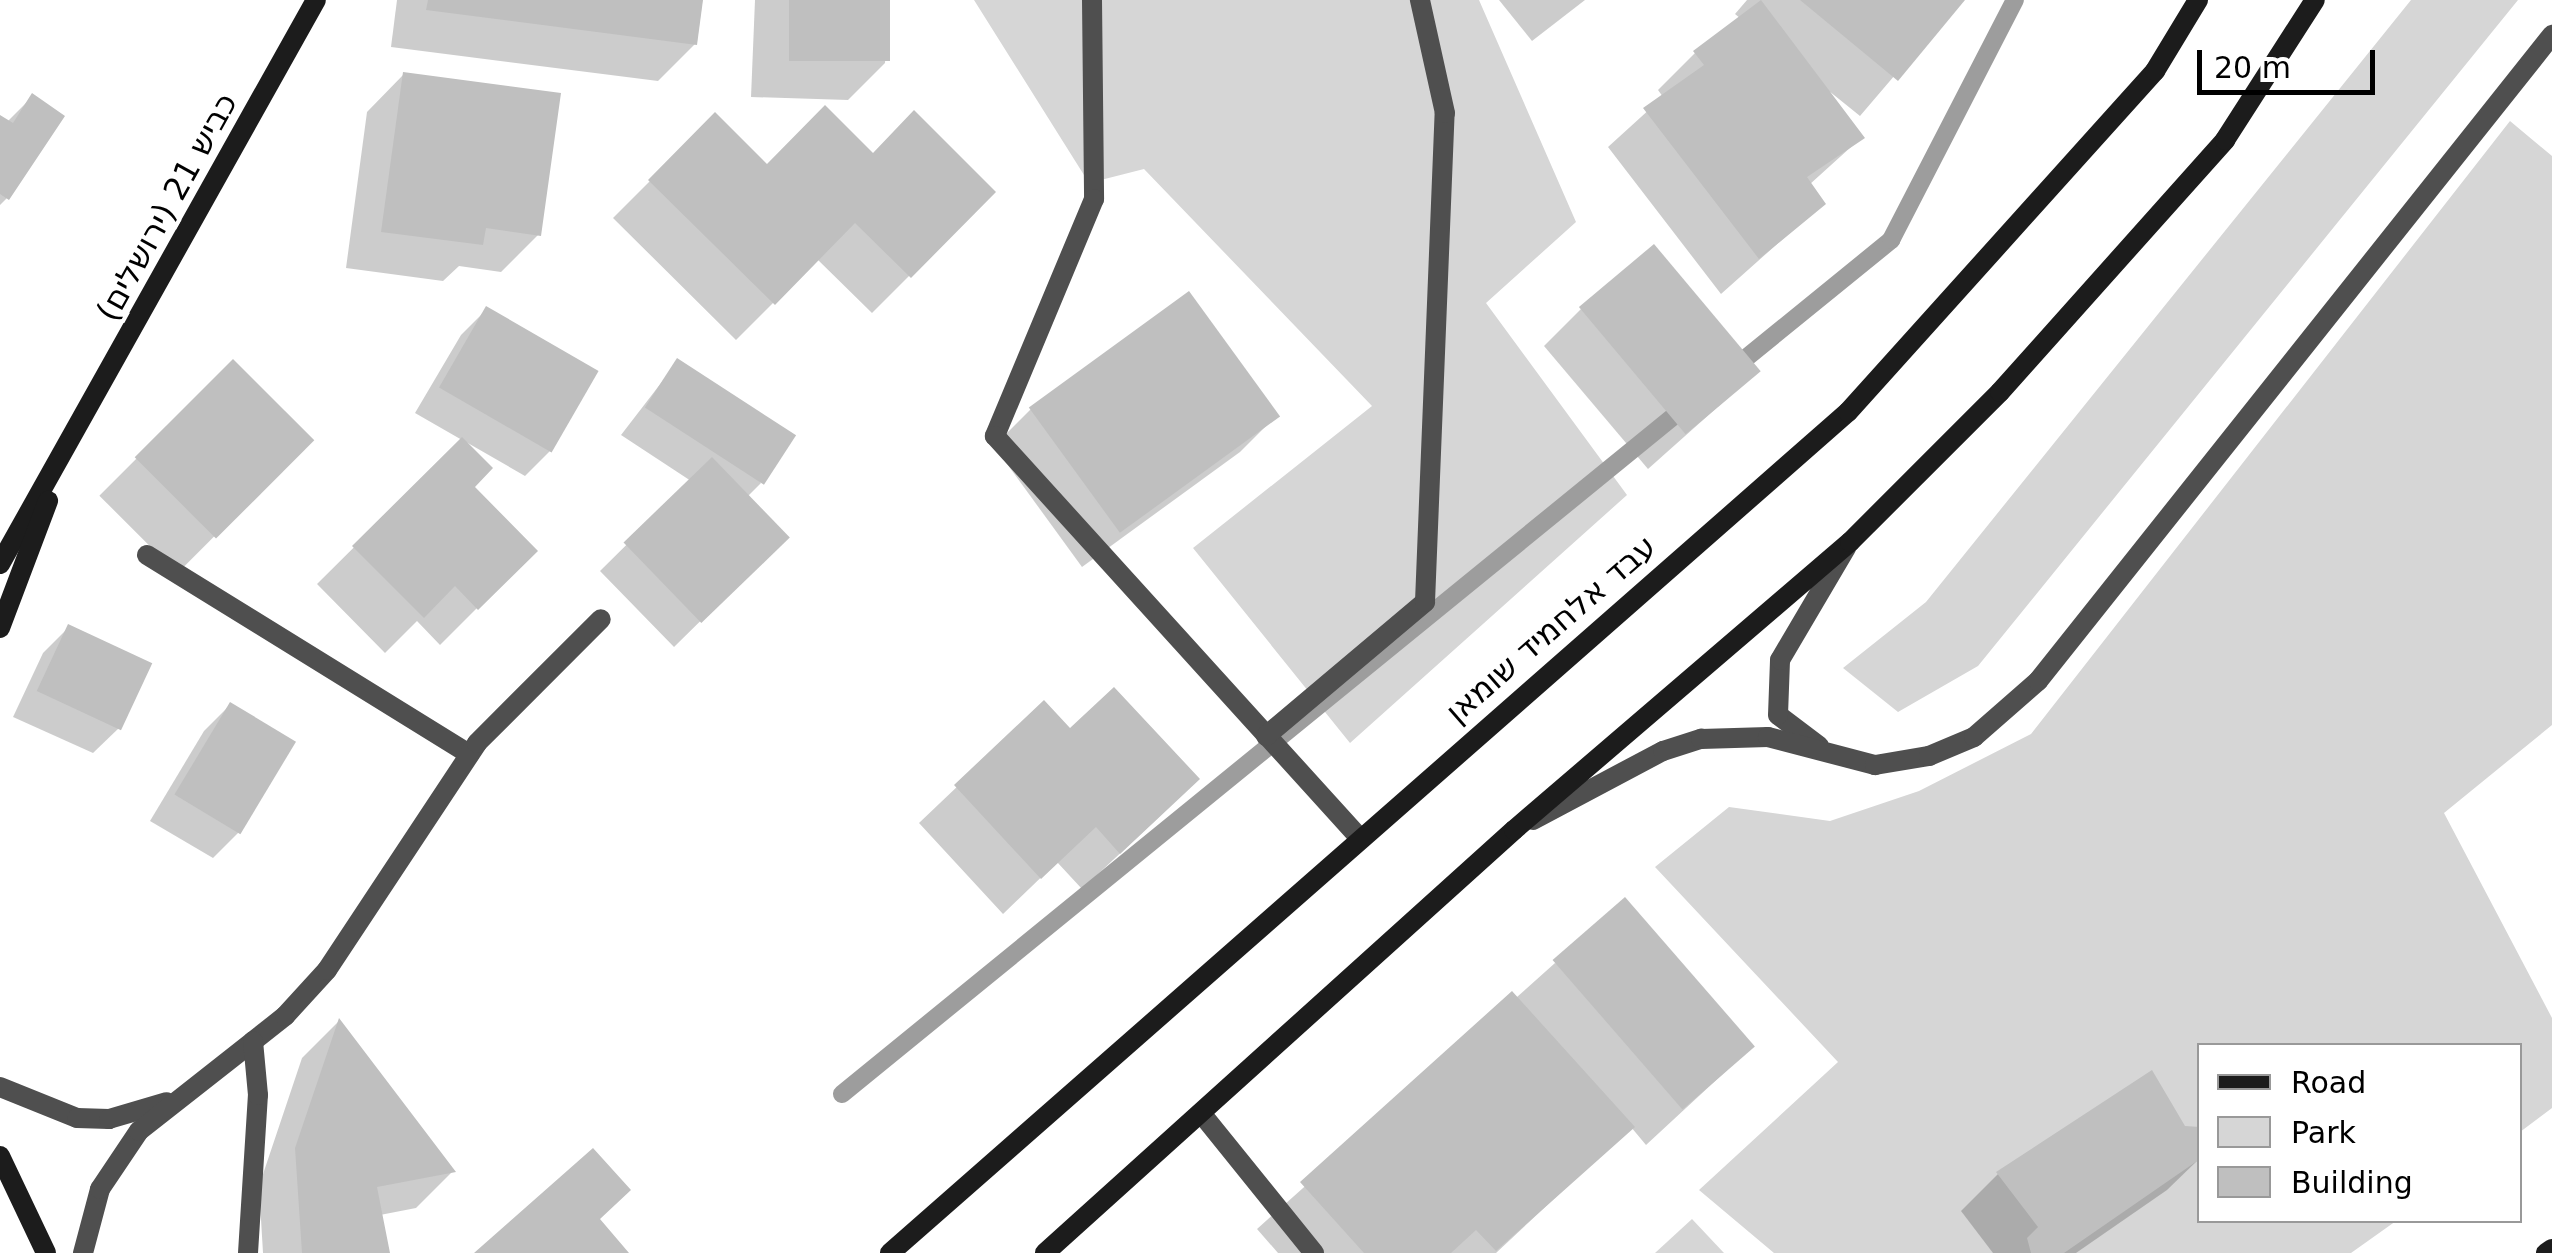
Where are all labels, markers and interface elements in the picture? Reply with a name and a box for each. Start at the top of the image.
scale bar [2202,30,2380,92]
text: 20 m [2214,50,2291,85]
street label: כביש 21 (ירושלים) [89,86,245,328]
street label: עבד אלחמיד שומאן [1438,527,1664,731]
legend [2197,1043,2522,1223]
text: Road [2291,1065,2366,1100]
text: Park [2291,1115,2356,1150]
text: Building [2291,1165,2413,1200]

